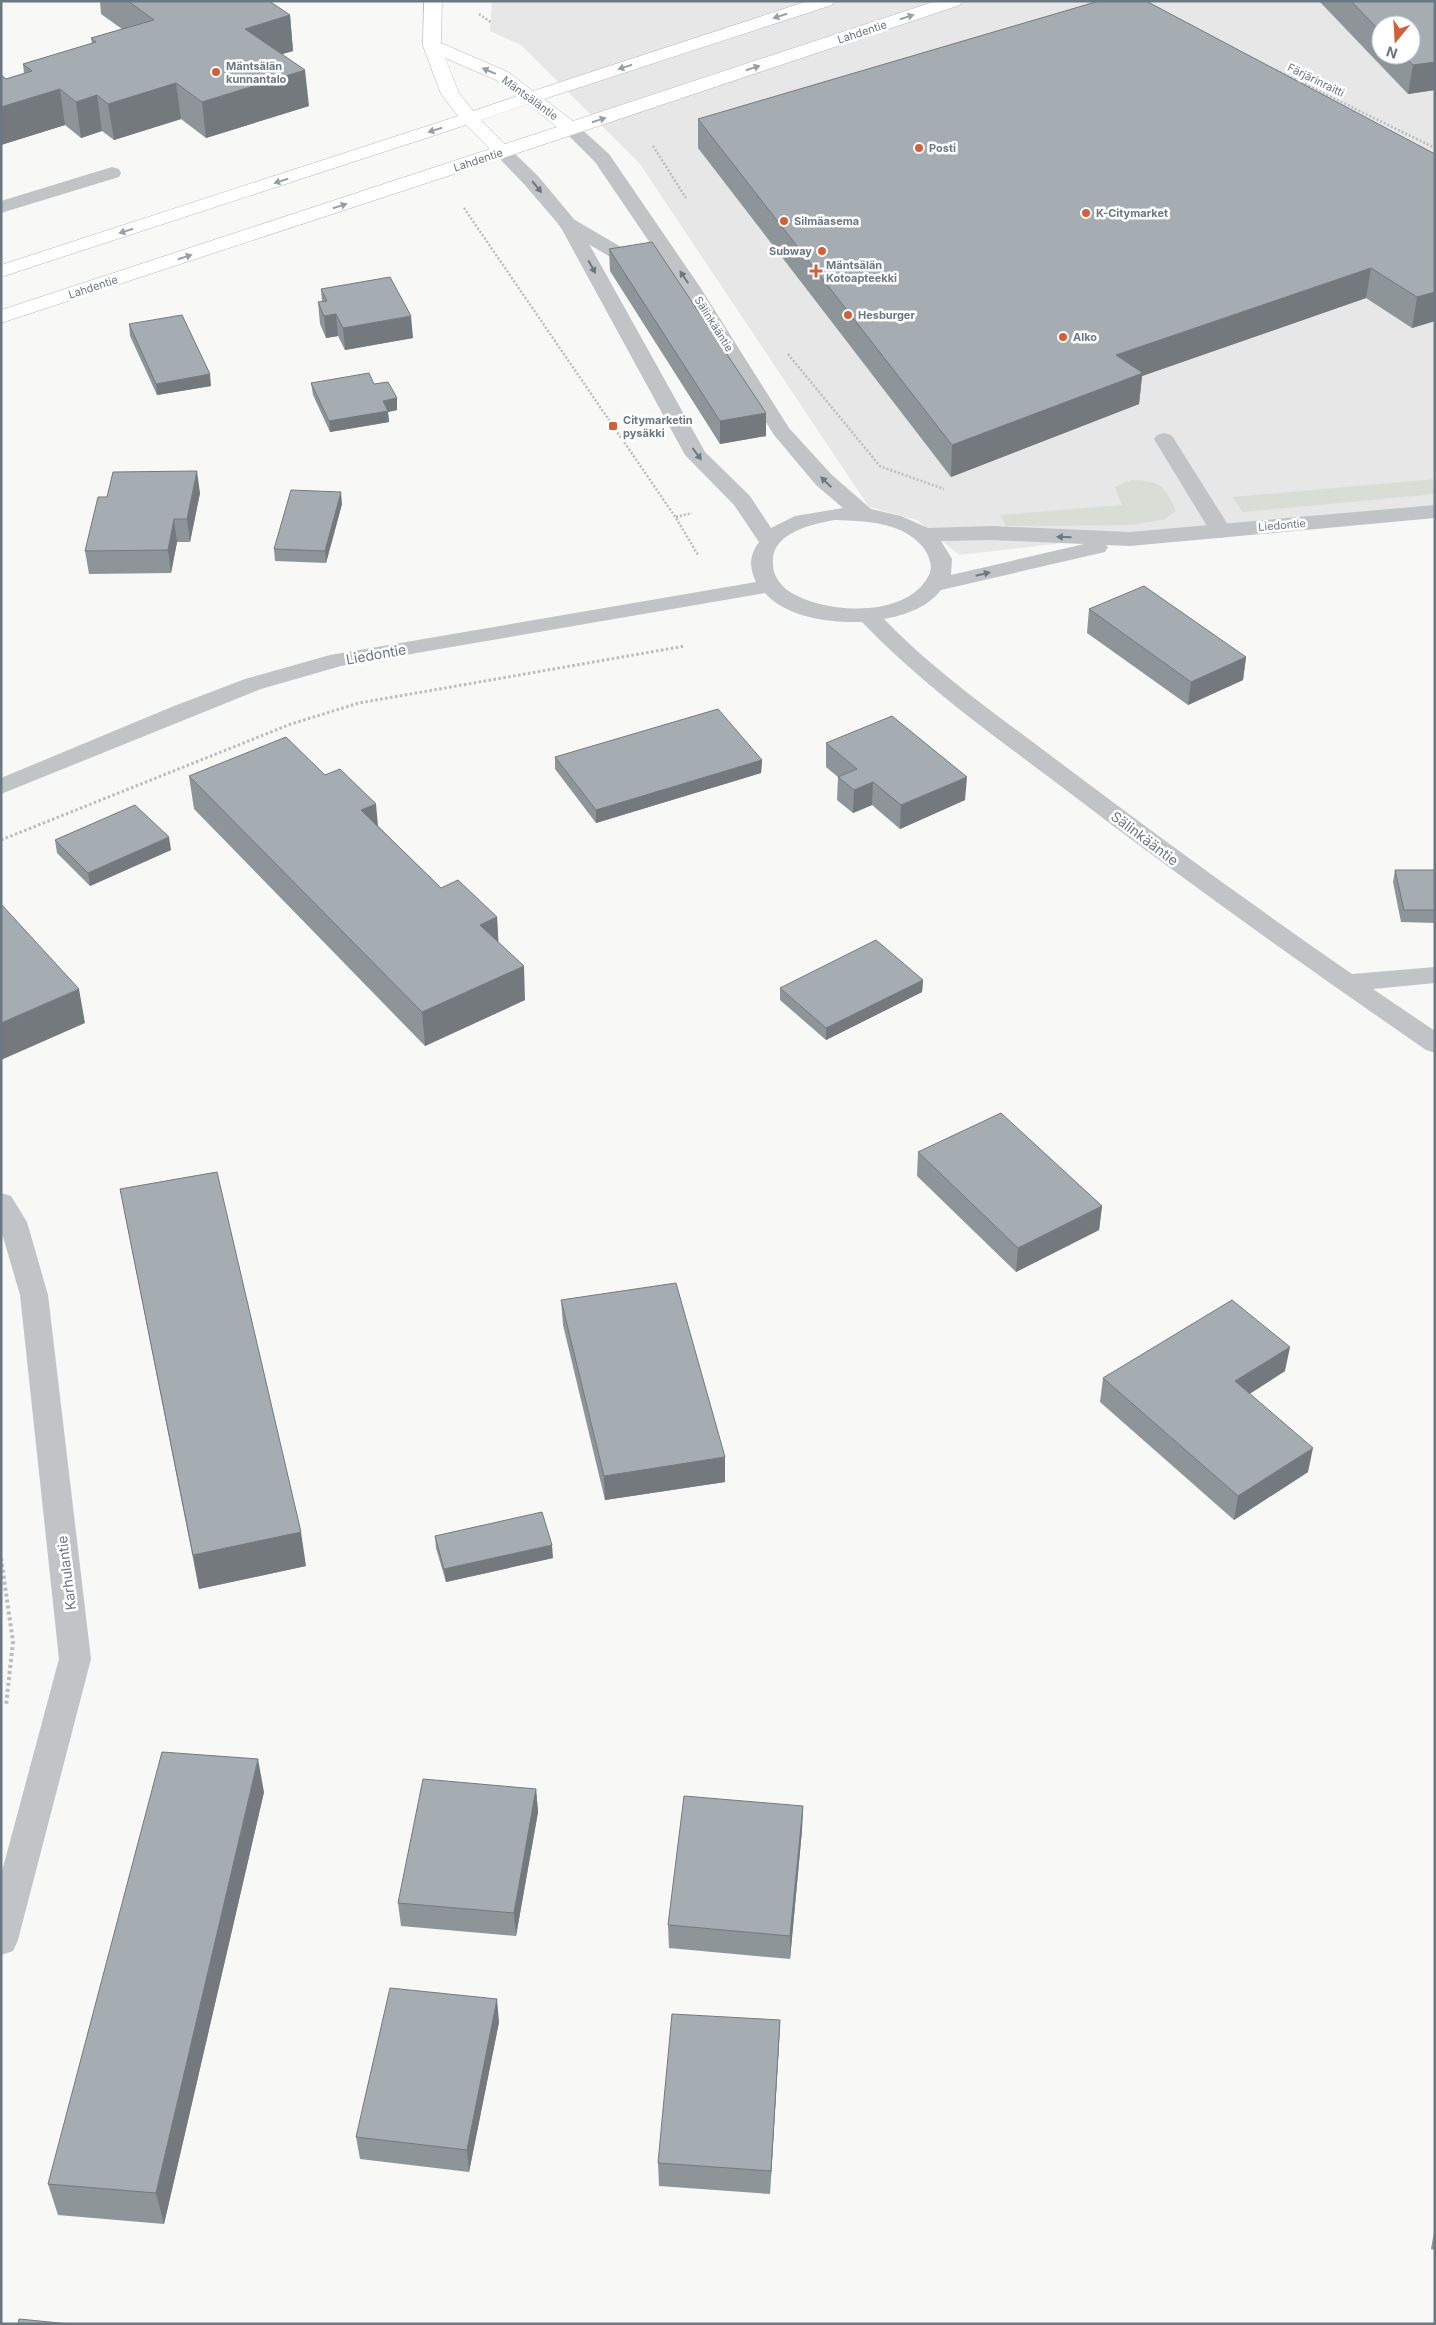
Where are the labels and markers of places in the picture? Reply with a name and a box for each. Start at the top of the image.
place label: Mäntsälän kunnantalo [226,59,287,86]
marker: Mäntsälän kunnantalo [210,66,222,78]
place label: Posti [929,141,956,155]
marker: Posti [913,142,925,154]
place label: K-Citymarket [1096,206,1168,220]
marker: K-Citymarket [1080,207,1092,219]
place label: Silmäasema [794,214,859,228]
marker: Silmäasema [778,215,790,227]
place label: Subway [769,244,812,258]
marker: Subway [816,245,828,257]
place label: Mäntsälän Kotoapteekki [826,258,897,285]
marker: Mäntsälän Kotoapteekki [810,265,822,277]
place label: Hesburger [858,308,915,322]
marker: Hesburger [842,309,854,321]
place label: Alko [1073,330,1097,344]
marker: Alko [1057,331,1069,343]
place label: Citymarketin pysäkki [623,413,693,440]
marker: Citymarketin pysäkki [607,420,619,432]

